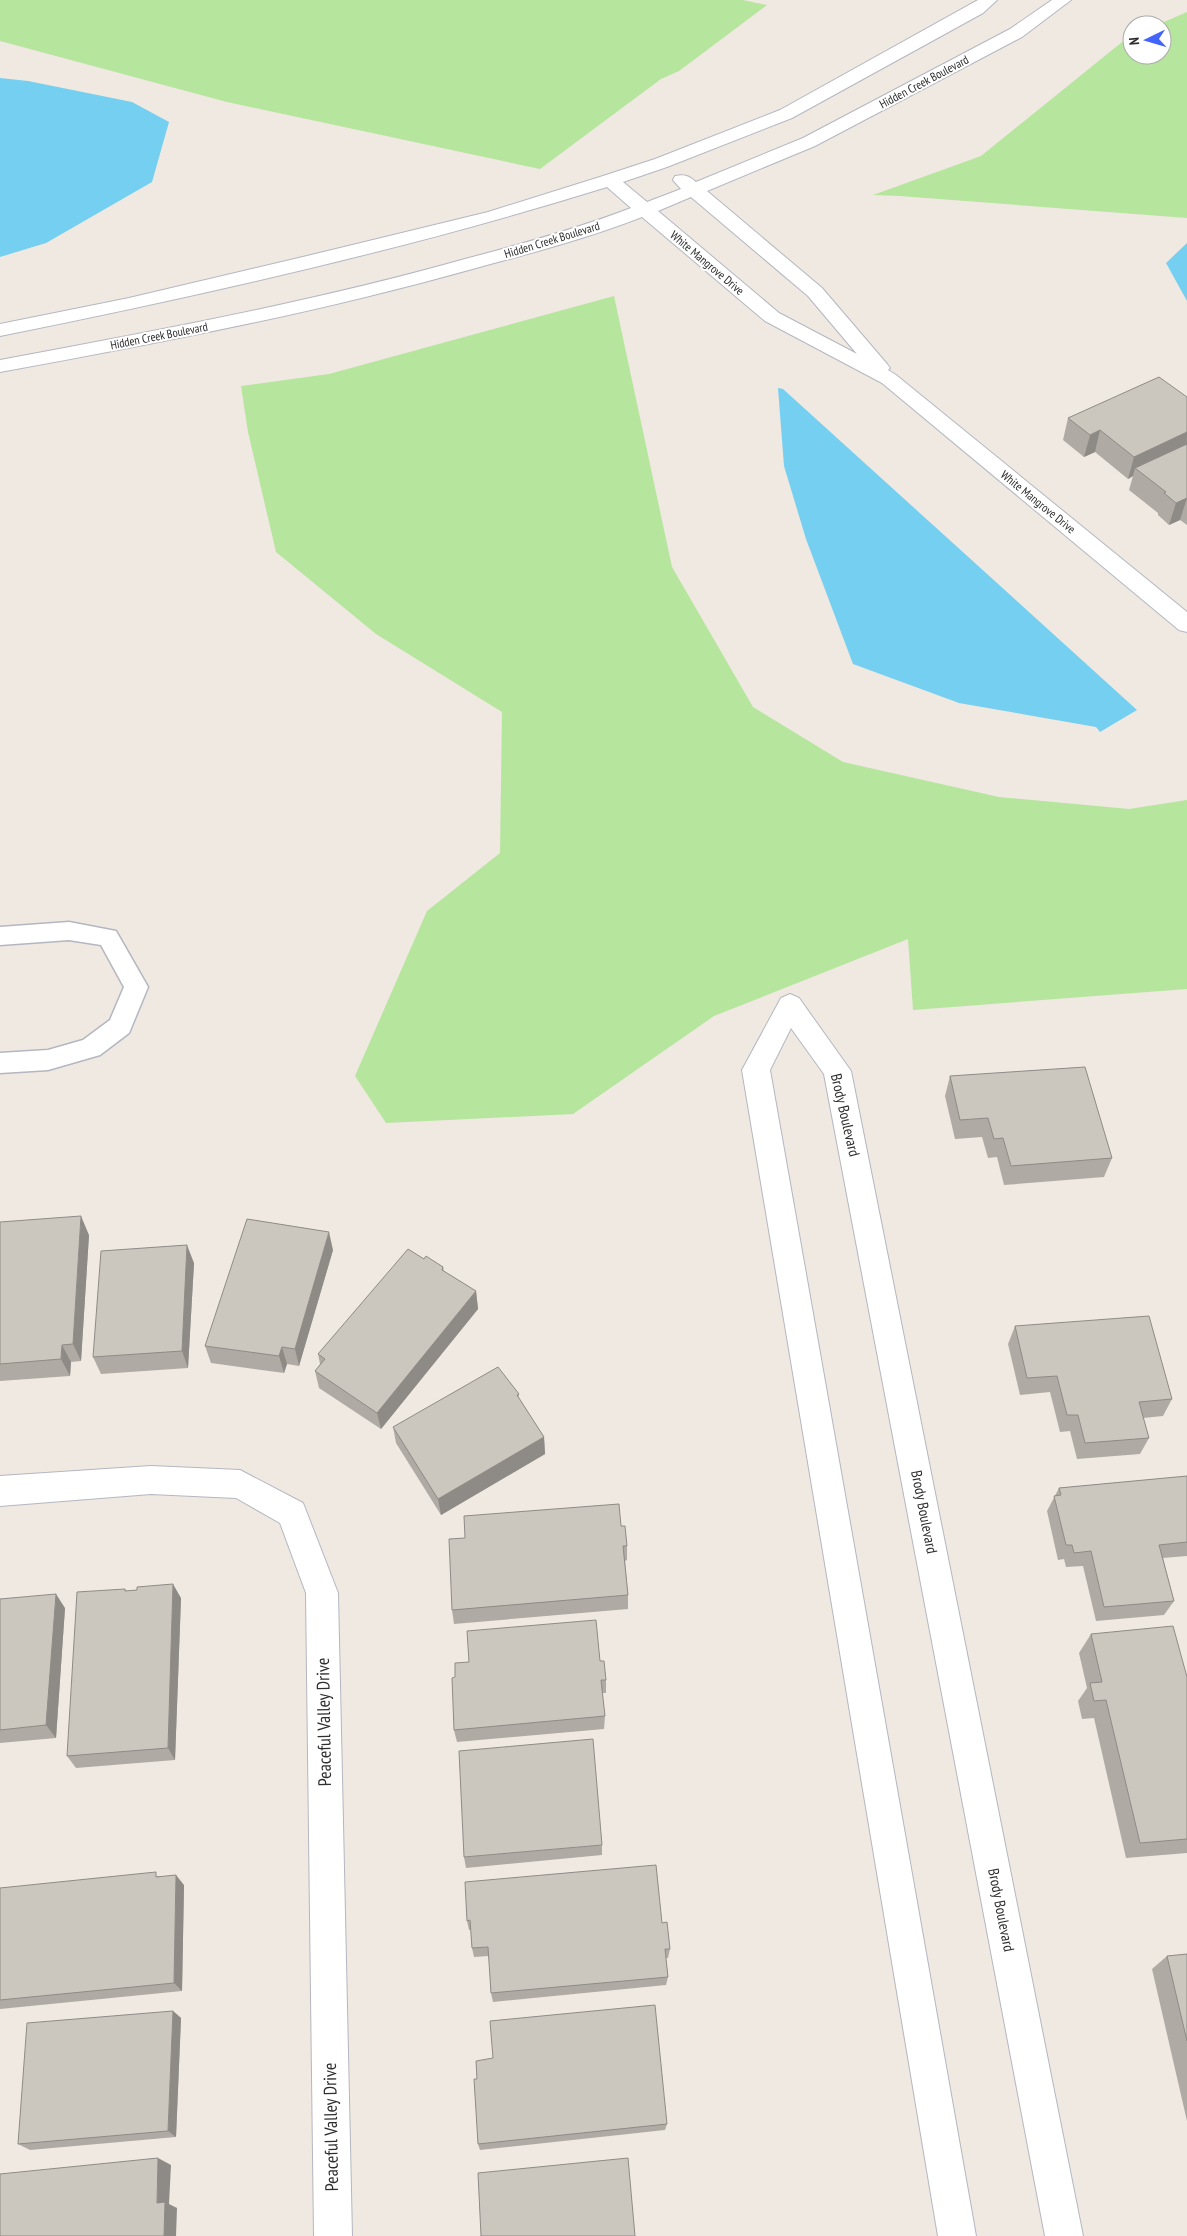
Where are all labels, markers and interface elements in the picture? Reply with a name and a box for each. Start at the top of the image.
north arrow [1122,15,1172,65]
text: N [1125,37,1143,46]
street label: Hidden Creek Boulevard [876,52,971,111]
street label: Hidden Creek Boulevard [502,218,601,261]
street label: White Mangrove Drive [667,227,747,298]
street label: Hidden Creek Boulevard [109,319,209,352]
street label: White Mangrove Drive [998,467,1079,536]
street label: Brody Boulevard [827,1072,864,1158]
street label: Brody Boulevard [907,1469,942,1555]
street label: Peaceful Valley Drive [311,1657,336,1787]
street label: Brody Boulevard [984,1867,1019,1953]
street label: Peaceful Valley Drive [318,2062,343,2192]

